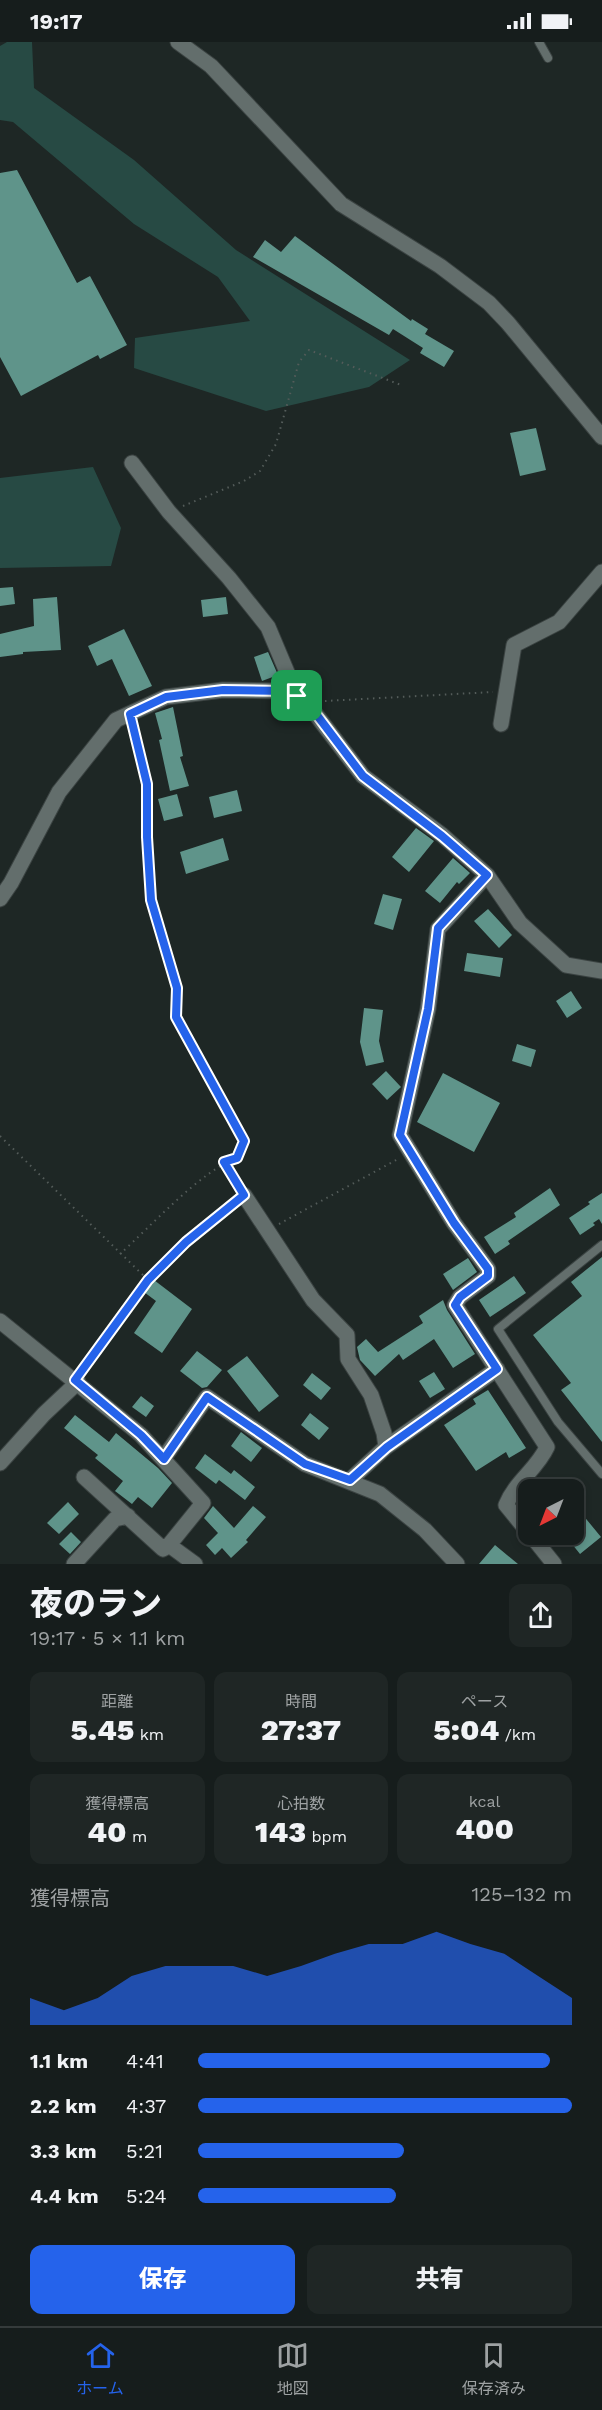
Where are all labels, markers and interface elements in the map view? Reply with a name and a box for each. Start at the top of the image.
text: 19:17 [30,9,83,34]
pin [271,670,322,721]
icon: arrive [280,679,313,712]
north arrow [518,1479,584,1545]
map controls [518,1479,584,1545]
text: 夜のラン [30,1584,162,1623]
button: share [509,1584,572,1647]
text: 19:17 · 5 × 1.1 km [30,1626,185,1650]
text: 距離 [101,1692,133,1711]
text: 時間 [285,1692,317,1711]
text: ペース [461,1692,508,1711]
text: 5.45 [71,1712,134,1747]
text: 27:37 [261,1712,341,1747]
text: 5:04 [433,1712,499,1747]
text: km [134,1725,164,1744]
text: /km [499,1725,536,1744]
text: kcal [469,1792,501,1811]
text: 獲得標高 [85,1794,149,1813]
text: 心拍数 [277,1794,325,1813]
text: 400 [455,1811,514,1846]
text: 40 [87,1814,127,1849]
text: 143 [255,1814,306,1849]
text: m [127,1827,147,1846]
text: bpm [306,1827,347,1846]
text: 125–132 m [471,1882,572,1906]
text: 獲得標高 [30,1886,110,1910]
text: 1.1 km [30,2049,88,2073]
text: 4:41 [126,2049,164,2073]
text: 2.2 km [30,2094,97,2118]
text: 4:37 [126,2094,166,2118]
text: 3.3 km [30,2139,97,2163]
text: 5:21 [126,2139,163,2163]
text: 4.4 km [30,2184,98,2208]
text: 5:24 [126,2184,167,2208]
button: 保存 [30,2245,295,2314]
button: 共有 [307,2245,572,2314]
tab: ホーム [76,2339,124,2399]
tab: 地図 [276,2339,309,2399]
tab: 保存済み [462,2339,526,2399]

